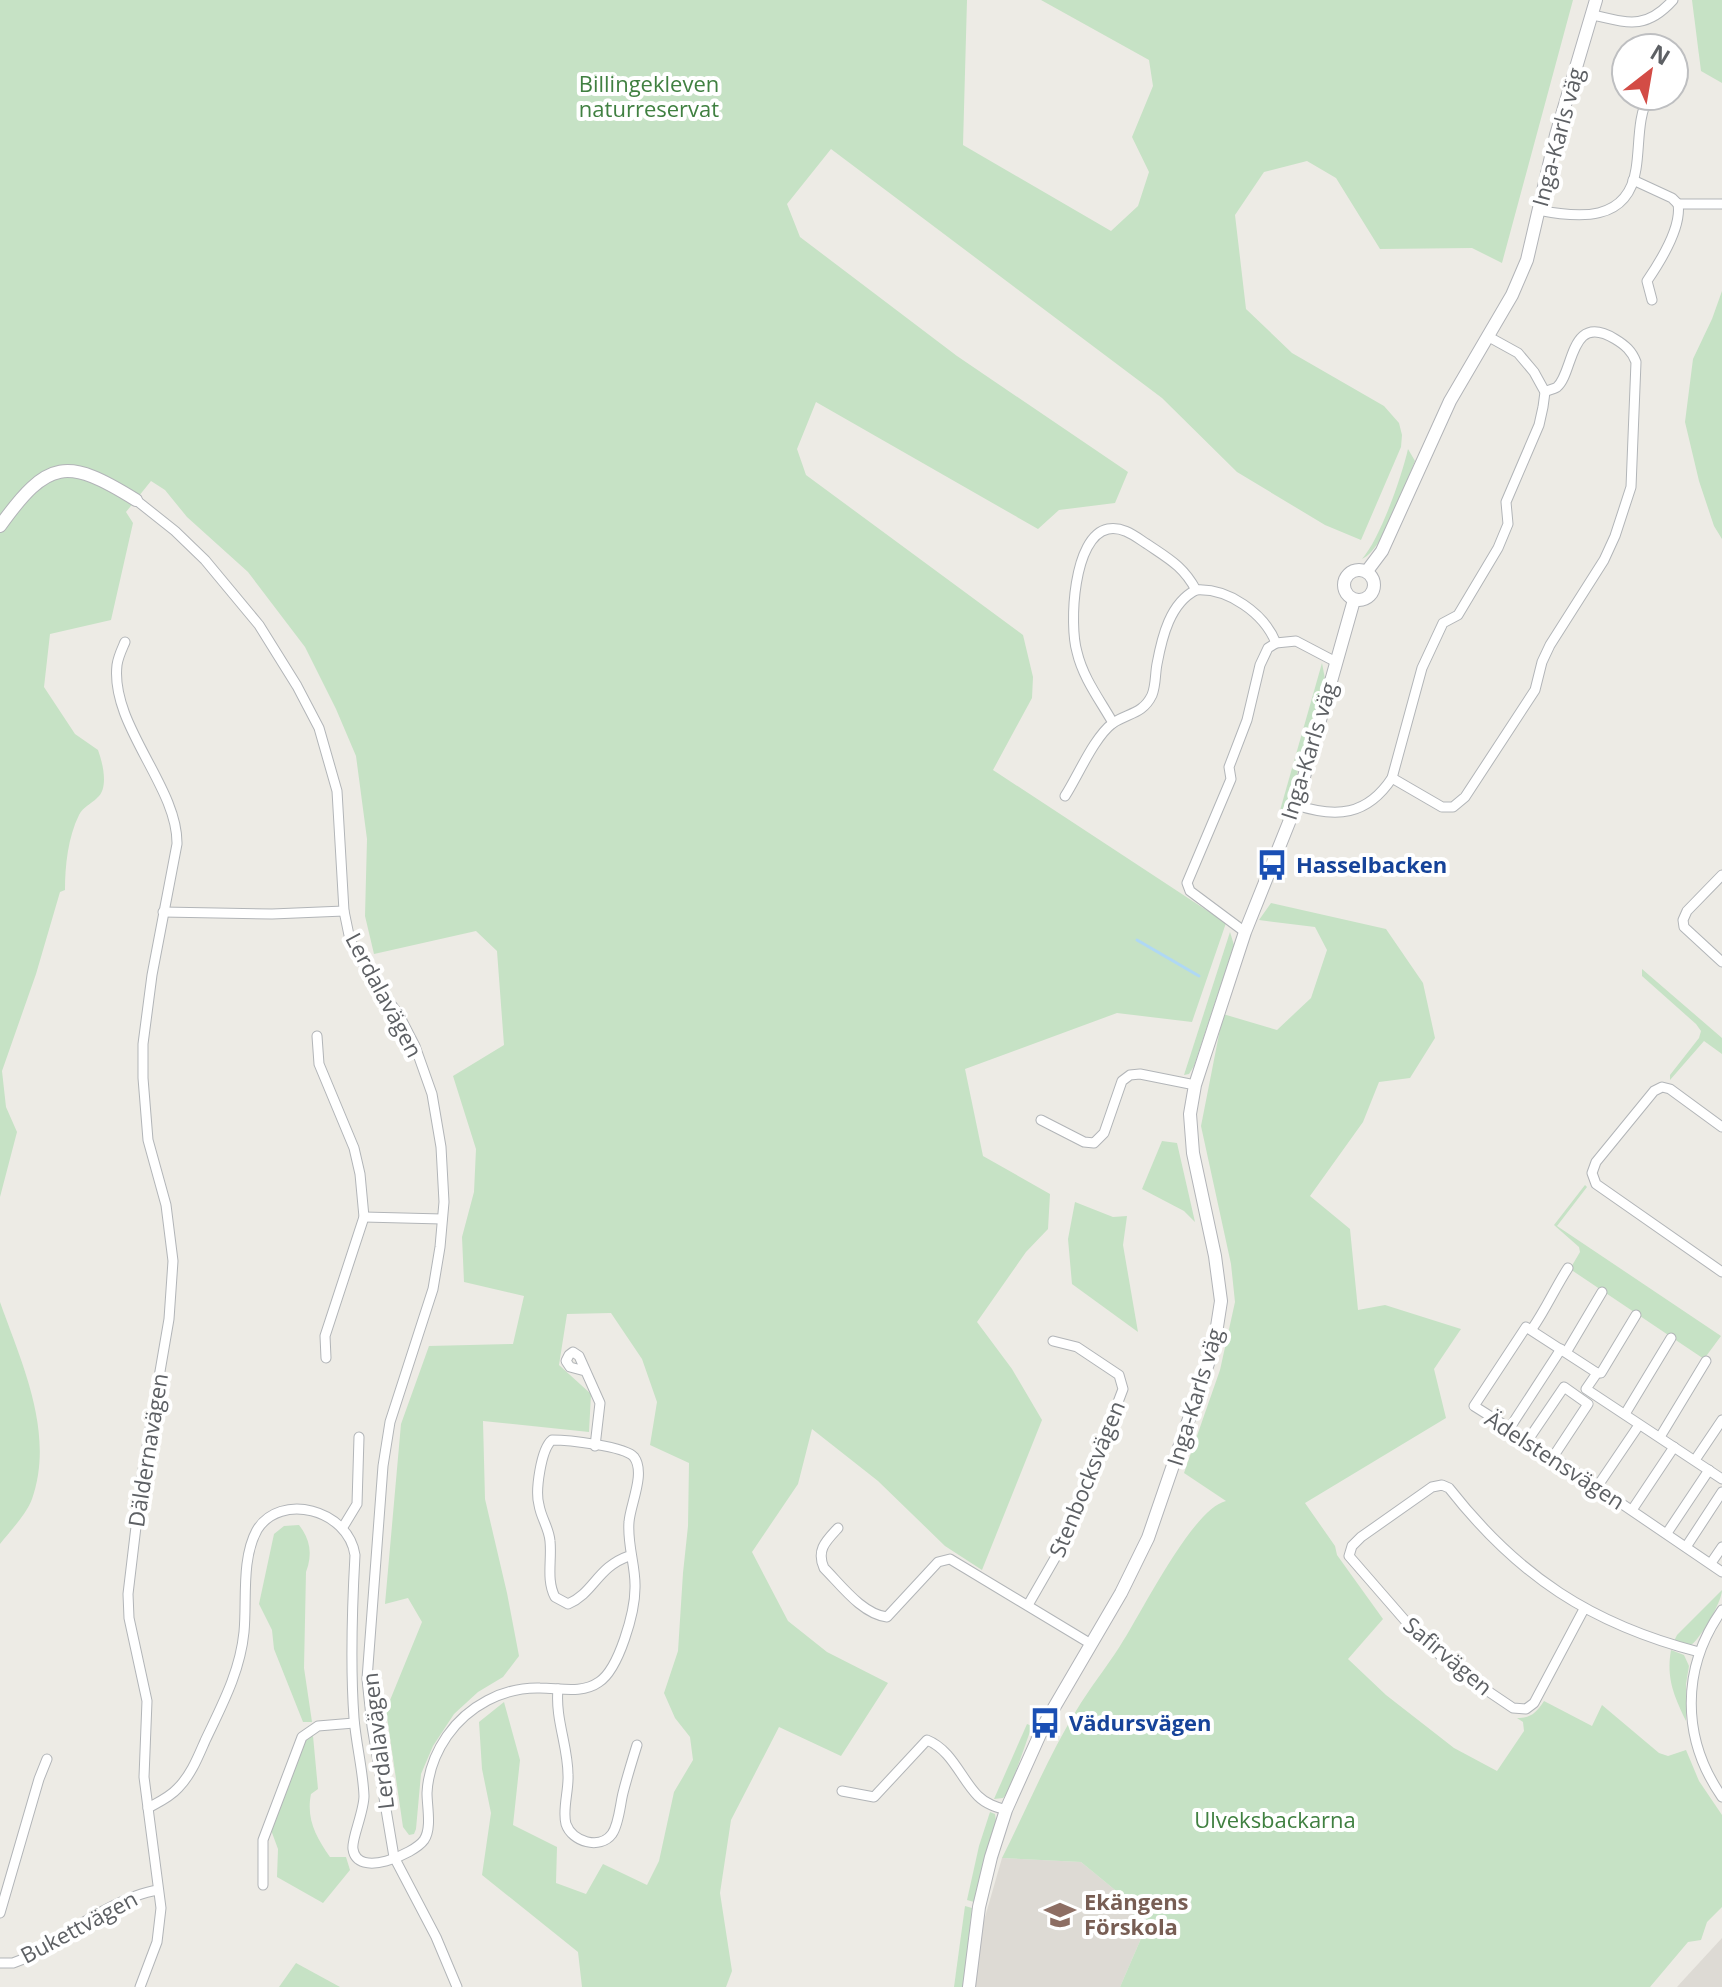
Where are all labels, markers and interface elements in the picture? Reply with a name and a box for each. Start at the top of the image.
north arrow [1610,32,1690,112]
text: N [1645,37,1676,71]
street label: Inga-Karls väg [1524,64,1590,209]
park label: Billingekleven naturreservat [579,68,719,123]
street label: Inga-Karls väg [1273,678,1343,823]
bus stop icon: Hasselbacken [1255,848,1289,882]
place label: Hasselbacken [1296,849,1447,879]
street label: Lerdalavägen [339,927,430,1062]
street label: Inga-Karls väg [1159,1324,1229,1469]
street label: Däldernavägen [120,1371,174,1529]
street label: Stenbocksvägen [1041,1396,1131,1561]
street label: Ädelstensvägen [1480,1403,1631,1516]
street label: Safirvägen [1398,1609,1499,1701]
street label: Lerdalavägen [354,1671,400,1811]
bus stop icon: Vädursvägen [1028,1706,1062,1740]
place label: Vädursvägen [1069,1707,1212,1737]
park label: Ulveksbackarna [1194,1804,1356,1834]
street label: Bukettvägen [15,1883,142,1969]
place label: Ekängens Förskola [1084,1886,1189,1941]
school or university icon: Ekängens Förskola [1043,1898,1077,1932]

